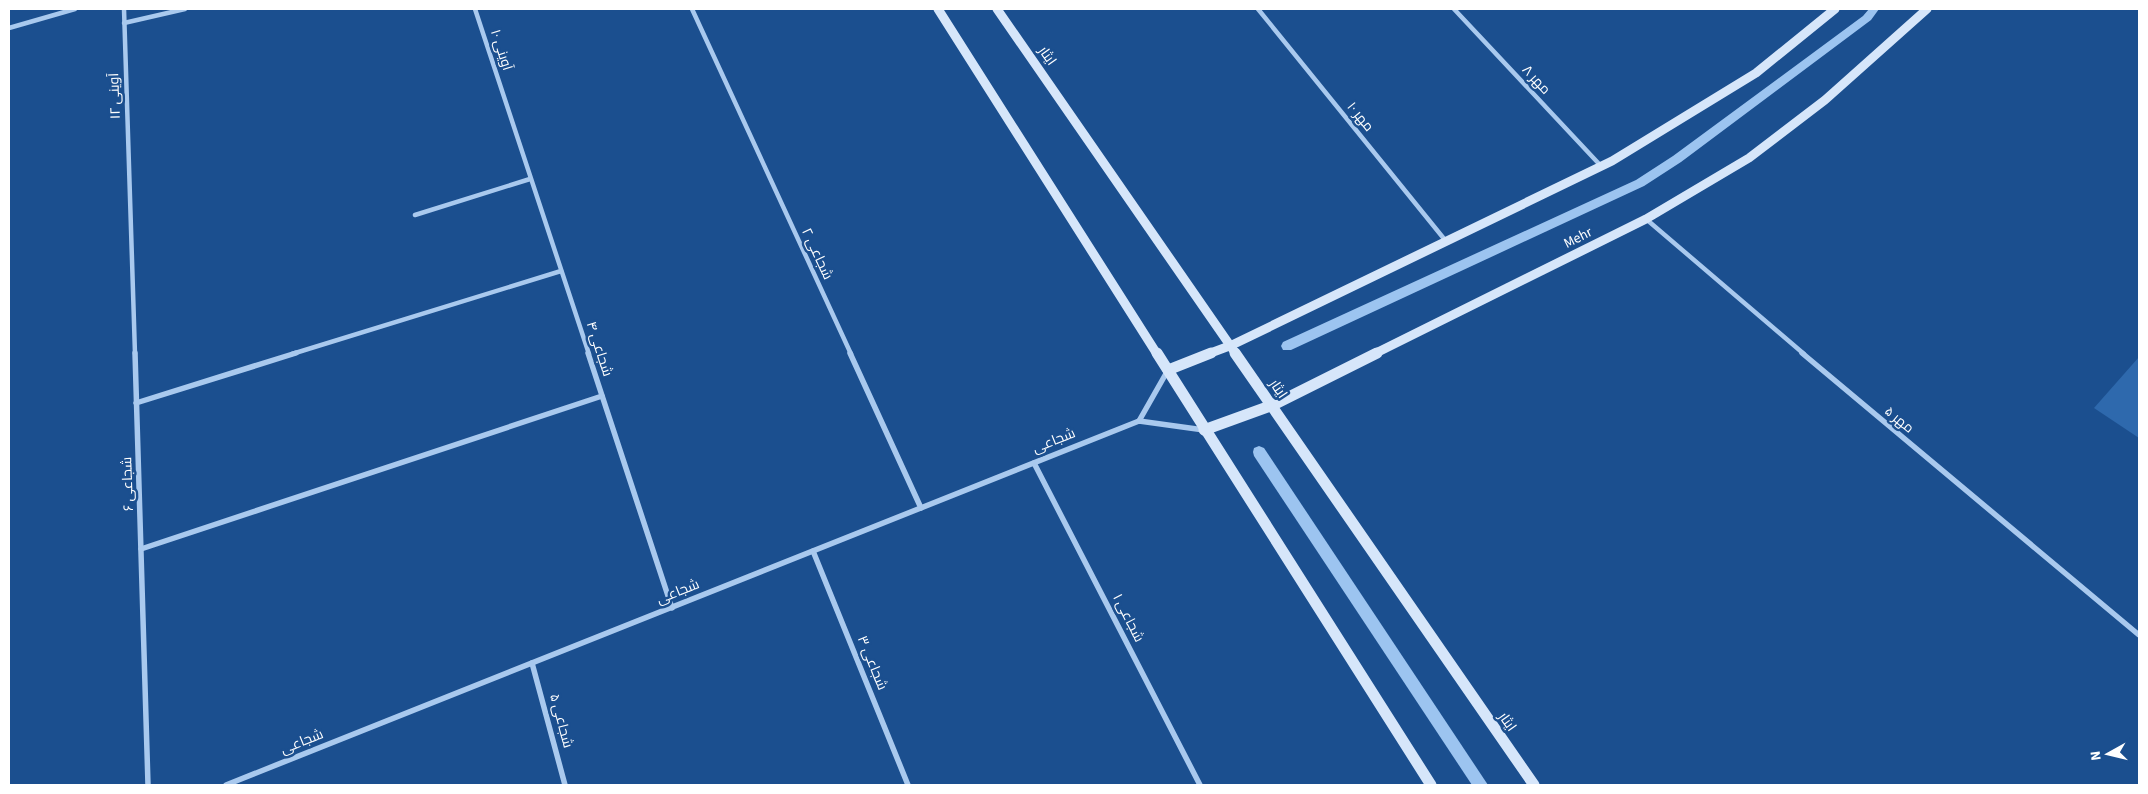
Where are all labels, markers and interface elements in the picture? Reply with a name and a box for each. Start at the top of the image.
street label: ۱۰ آوینی [485,27,517,73]
street label: ایثار [1033,41,1061,70]
street label: مهر ۸ [1517,61,1555,99]
street label: ۱۲ آوینی [104,72,126,119]
street label: مهر ۱۰ [1342,98,1378,136]
street label: Mehr [1560,222,1596,254]
street label: شجاعی ۲ [796,225,838,283]
street label: شجاعی ۴ [581,319,617,379]
street label: ایثار [1264,375,1292,403]
street label: مهر ۵ [1880,402,1918,438]
street label: شجاعی [1029,423,1079,459]
street label: شجاعی ۶ [117,457,139,511]
street label: شجاعی [653,574,703,610]
street label: شجاعی ۱ [1107,590,1149,646]
street label: شجاعی ۳ [852,633,892,693]
street label: شجاعی ۵ [544,692,578,750]
street label: ایثار [1493,707,1521,736]
street label: شجاعی [277,724,327,760]
north arrow [2083,729,2133,779]
text: N [2086,750,2107,762]

